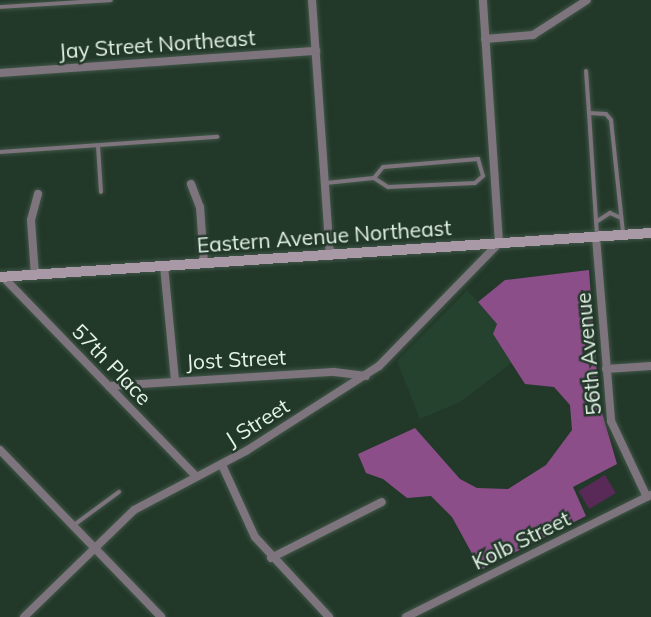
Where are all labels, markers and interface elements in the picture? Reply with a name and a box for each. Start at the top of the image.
street label: Jay Street Northeast [58,25,256,63]
street label: Eastern Avenue Northeast [196,215,452,257]
street label: 56th Avenue [570,291,606,417]
street label: 57th Place [67,318,157,410]
street label: Jost Street [185,344,287,374]
street label: J Street [220,393,294,451]
street label: Kolb Street [468,505,574,575]

